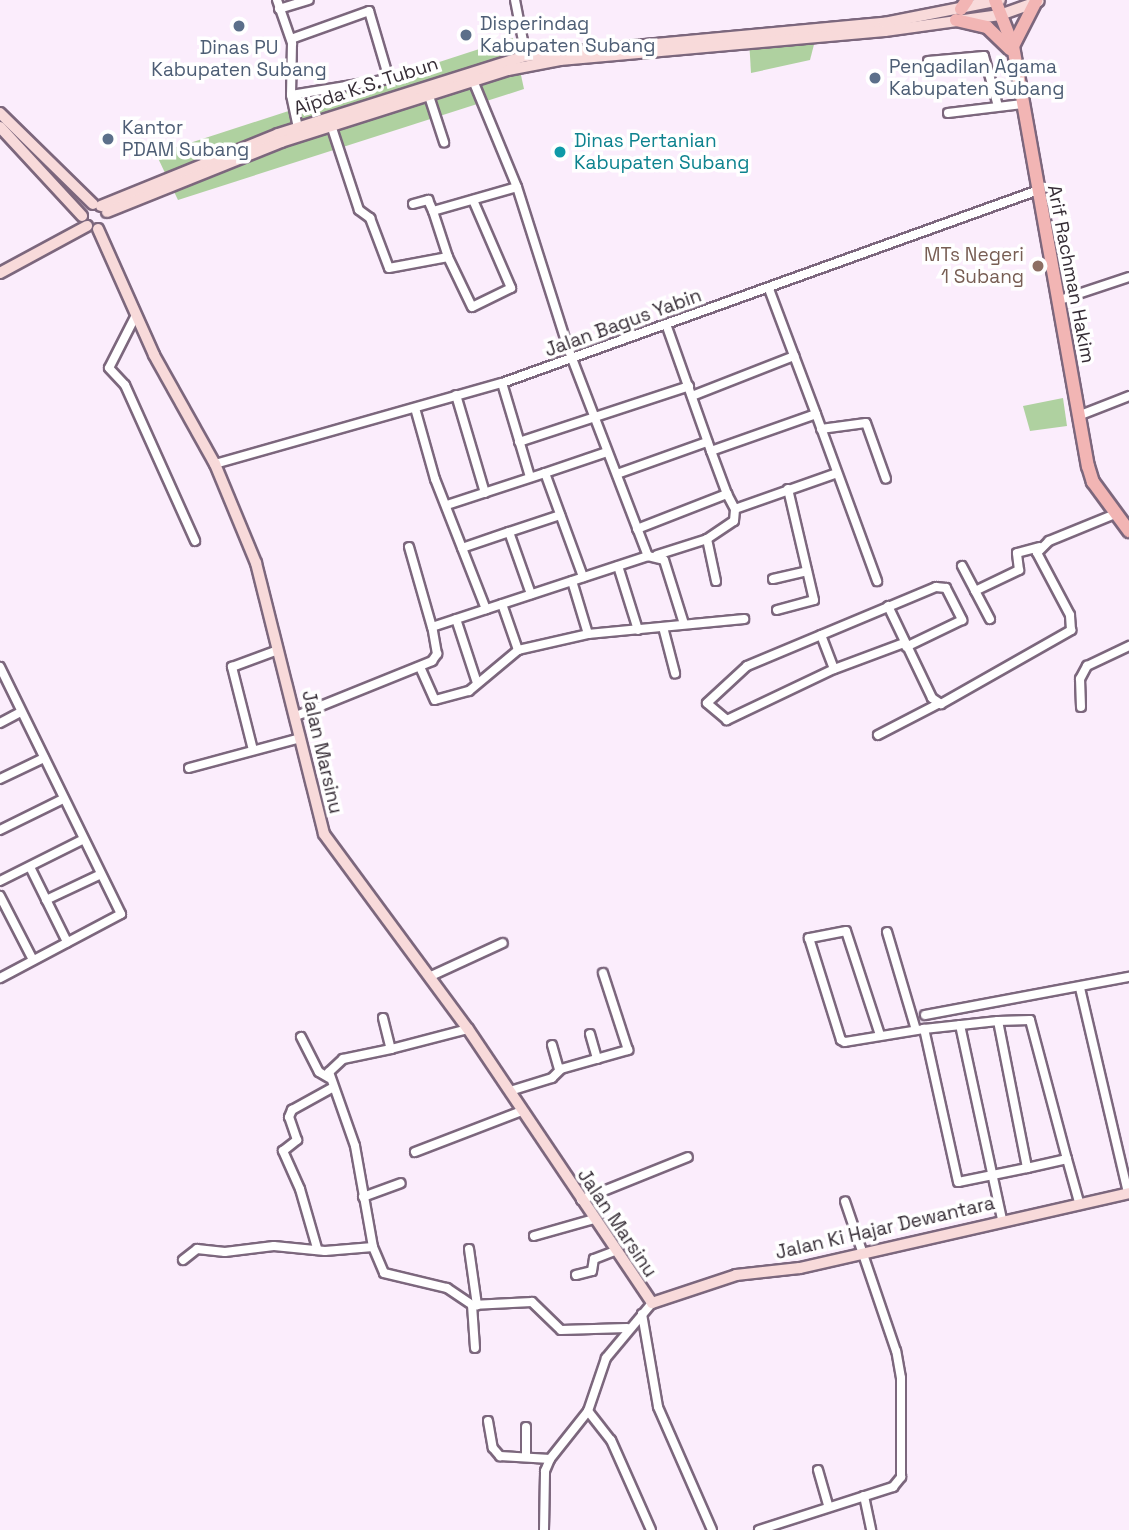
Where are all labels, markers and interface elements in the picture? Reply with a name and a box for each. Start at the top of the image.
place label: Disperindag Kabupaten Subang [480,13,655,57]
marker: Dinas PU Kabupaten Subang [231,18,247,34]
marker: Disperindag Kabupaten Subang [458,27,474,43]
place label: Dinas PU Kabupaten Subang [151,37,327,81]
street label: Aipda K.S. Tubun [290,52,442,120]
place label: Pengadilan Agama Kabupaten Subang [889,56,1064,100]
marker: Pengadilan Agama Kabupaten Subang [867,70,883,86]
place label: Kantor PDAM Subang [122,117,249,161]
place label: Dinas Pertanian Kabupaten Subang [574,130,749,174]
marker: Kantor PDAM Subang [100,131,116,147]
marker: Dinas Pertanian Kabupaten Subang [552,144,568,160]
street label: Arif Rachman Hakim [1043,183,1099,365]
place label: MTs Negeri 1 Subang [924,244,1024,288]
marker: MTs Negeri 1 Subang [1030,258,1046,274]
street label: Jalan Bagus Yabin [541,284,705,362]
street label: Jalan Marsinu [297,688,347,816]
street label: Jalan Marsinu [572,1164,662,1282]
street label: Jalan Ki Hajar Dewantara [773,1192,997,1264]

